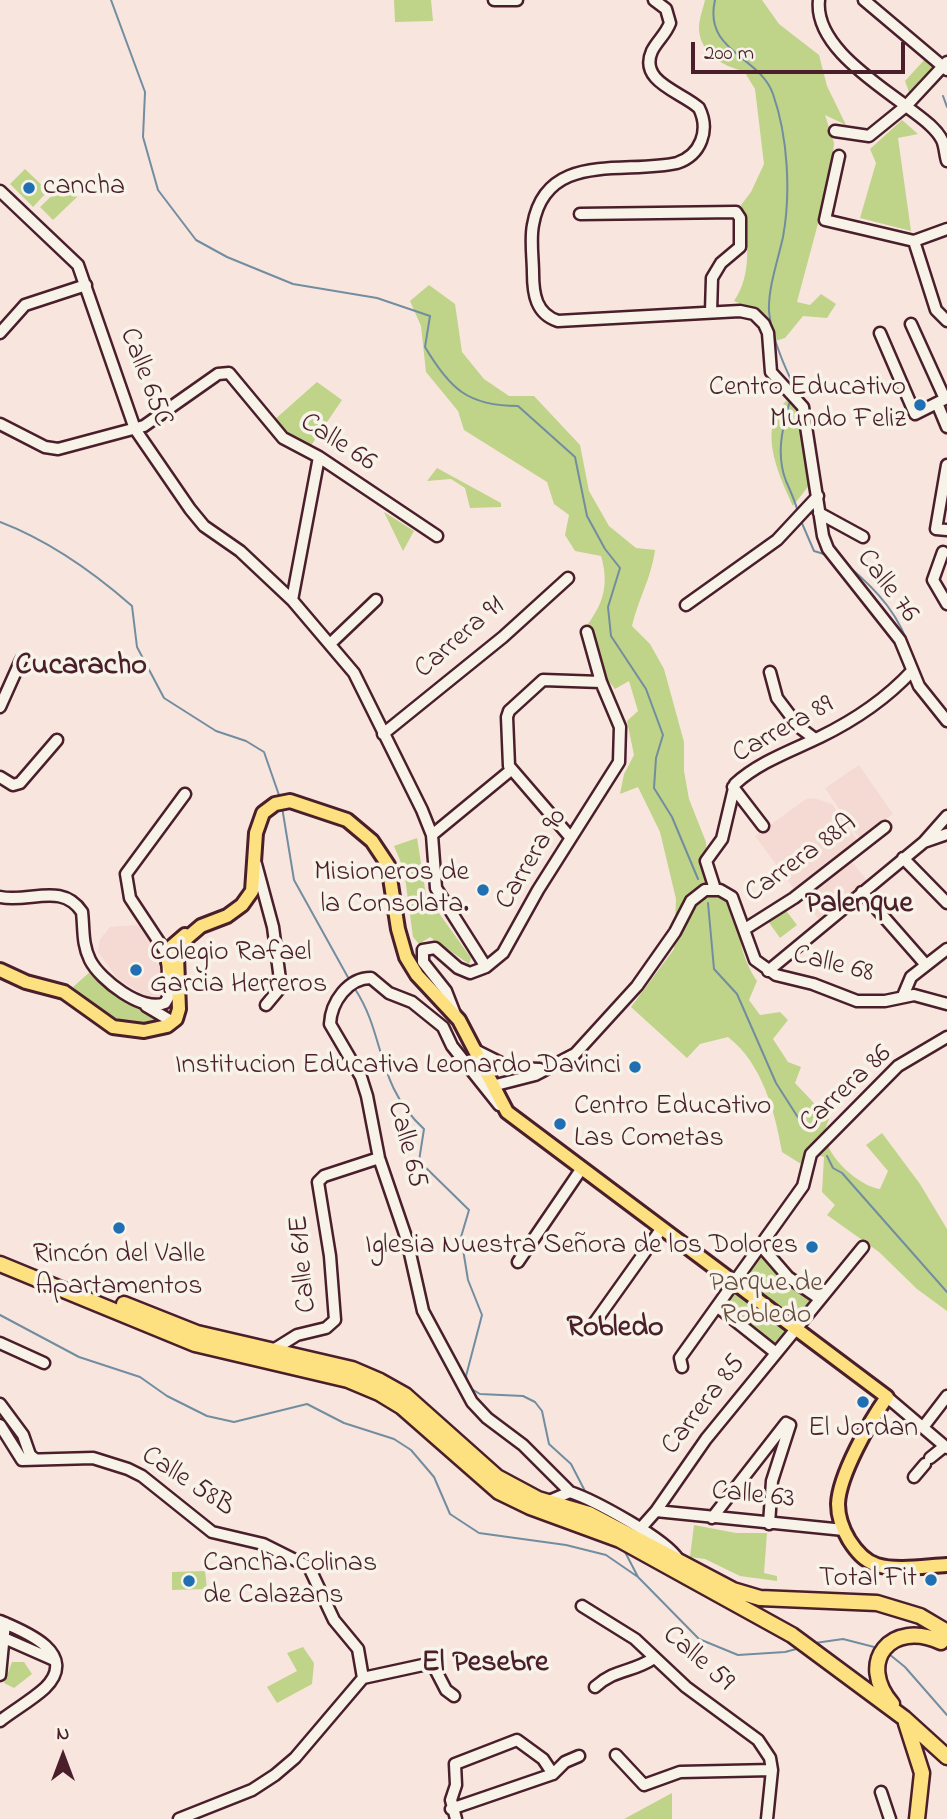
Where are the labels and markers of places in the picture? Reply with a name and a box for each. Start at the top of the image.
place label: cancha [43,171,125,205]
marker: cancha [21,180,37,196]
place label: Centro Educativo Mundo Feliz [709,372,906,438]
marker: Centro Educativo Mundo Feliz [912,397,928,413]
place label: Misioneros de la Consolata. [314,857,469,923]
marker: Misioneros de la Consolata. [475,882,491,898]
place label: Colegio Rafael Garcia Herreros [150,937,327,1003]
marker: Colegio Rafael Garcia Herreros [128,962,144,978]
place label: Institucion Educativa Leonardo Davinci [175,1050,621,1084]
marker: Institucion Educativa Leonardo Davinci [627,1059,643,1075]
place label: Centro Educativo Las Cometas [574,1091,771,1157]
marker: Centro Educativo Las Cometas [552,1116,568,1132]
marker: Rincón del Valle Apartamentos [111,1220,127,1236]
place label: Iglesia Nuestra Señora de los Dolores [365,1230,798,1264]
place label: Rincón del Valle Apartamentos [33,1239,205,1305]
marker: Iglesia Nuestra Señora de los Dolores [804,1239,820,1255]
marker: El Jordan [855,1394,871,1410]
place label: El Jordan [808,1413,918,1447]
place label: Cancha Colinas de Calazans [203,1548,377,1614]
place label: Total Fit [819,1563,917,1597]
marker: Total Fit [923,1572,939,1588]
marker: Cancha Colinas de Calazans [181,1573,197,1589]

